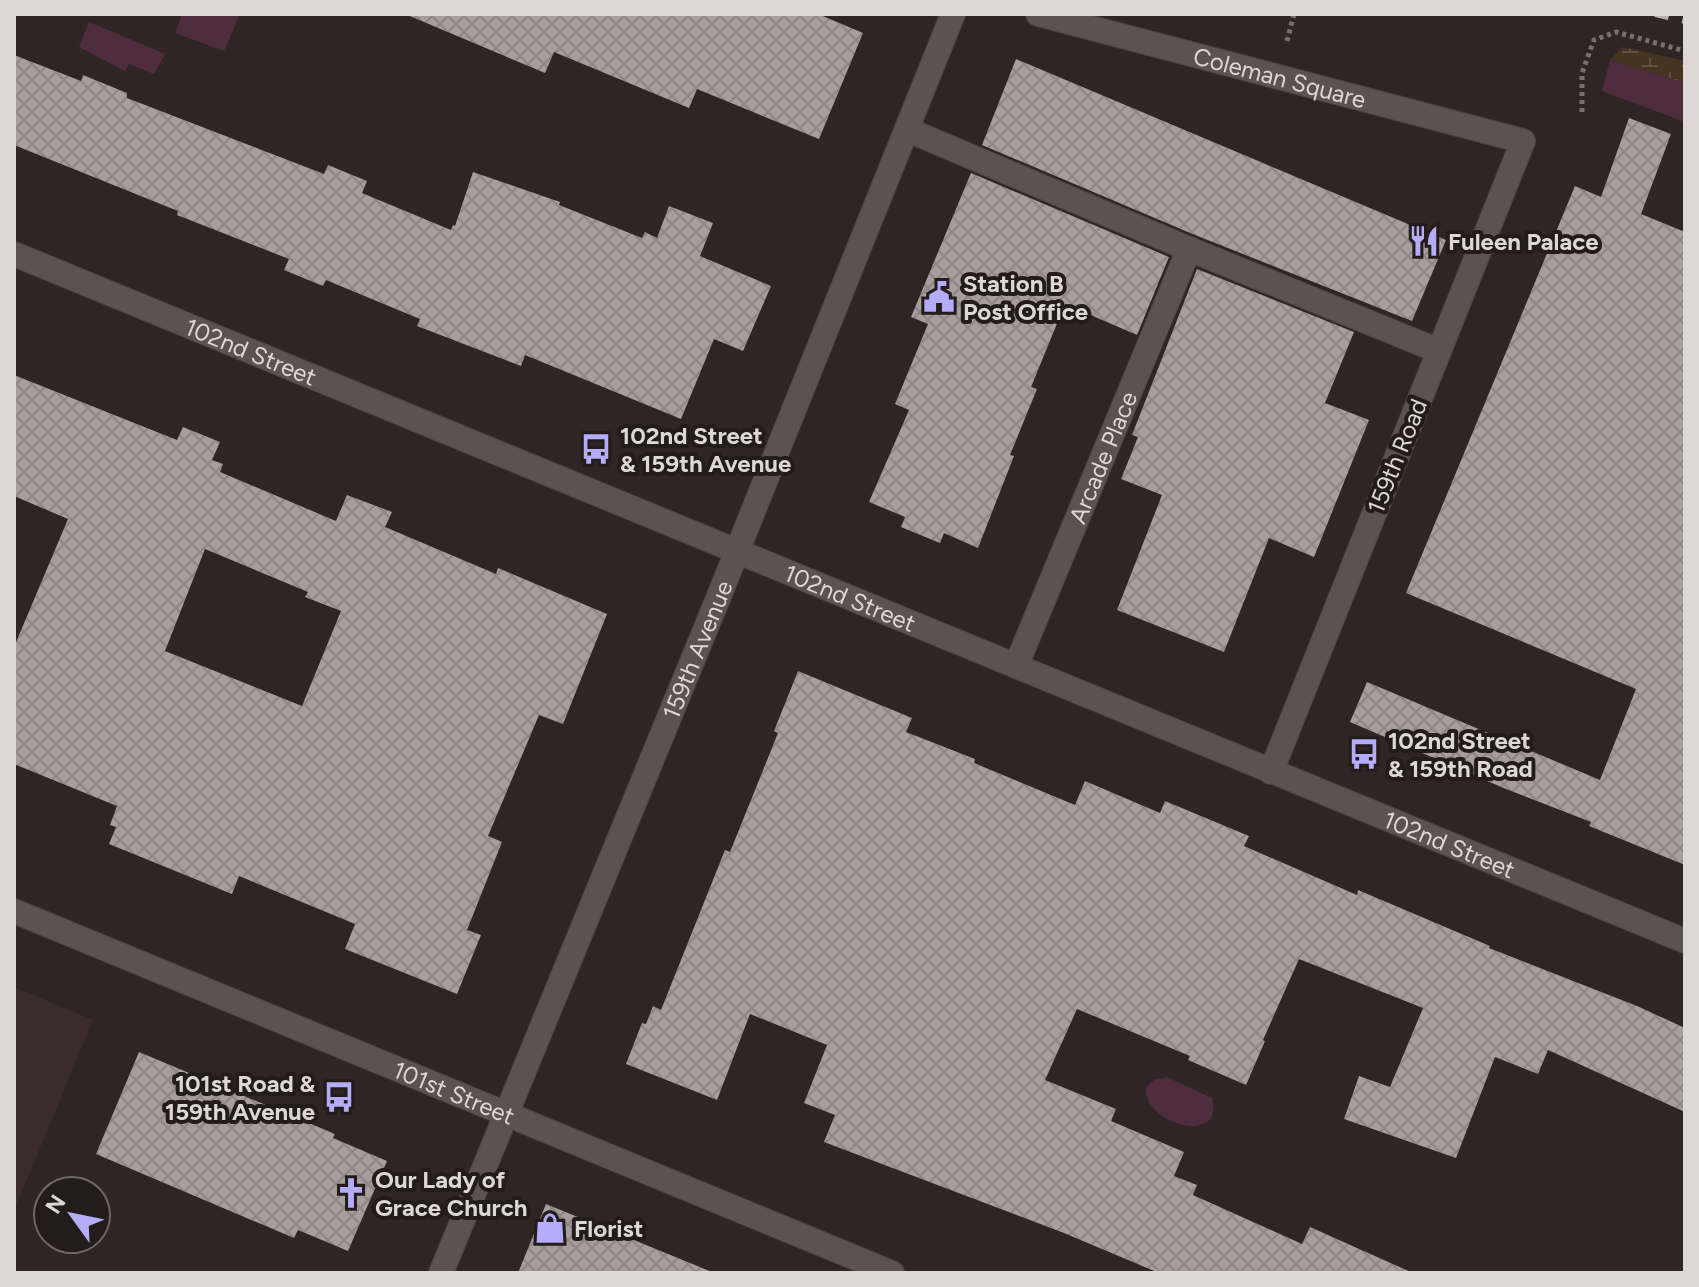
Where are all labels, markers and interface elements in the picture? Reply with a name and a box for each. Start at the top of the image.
street label: Coleman Square [1190,41,1369,114]
restaurant icon: Fuleen Palace [1407,224,1441,258]
place label: Fuleen Palace [1448,227,1599,256]
place label: Station B Post Office [963,269,1088,326]
public building icon: Station B Post Office [922,280,956,314]
street label: 102nd Street [181,311,321,391]
street label: Arcade Place [1062,387,1143,528]
street label: 159th Road [1361,395,1433,517]
place label: 102nd Street & 159th Avenue [620,421,791,478]
bus stop icon: 102nd Street & 159th Avenue [579,432,613,466]
street label: 102nd Street [780,558,920,638]
street label: 159th Avenue [656,576,738,723]
place label: 102nd Street & 159th Road [1388,726,1533,783]
bus stop icon: 102nd Street & 159th Road [1347,737,1381,771]
street label: 102nd Street [1379,804,1519,884]
street label: 101st Street [389,1055,519,1130]
place label: 101st Road & 159th Avenue [165,1069,315,1126]
bus stop icon: 101st Road & 159th Avenue [322,1080,356,1114]
place label: Our Lady of Grace Church [375,1165,527,1222]
north arrow [32,1175,112,1255]
church icon: Our Lady of Grace Church [334,1176,368,1210]
text: N [40,1190,72,1219]
shop icon: Florist [533,1211,567,1245]
place label: Florist [574,1214,643,1243]

